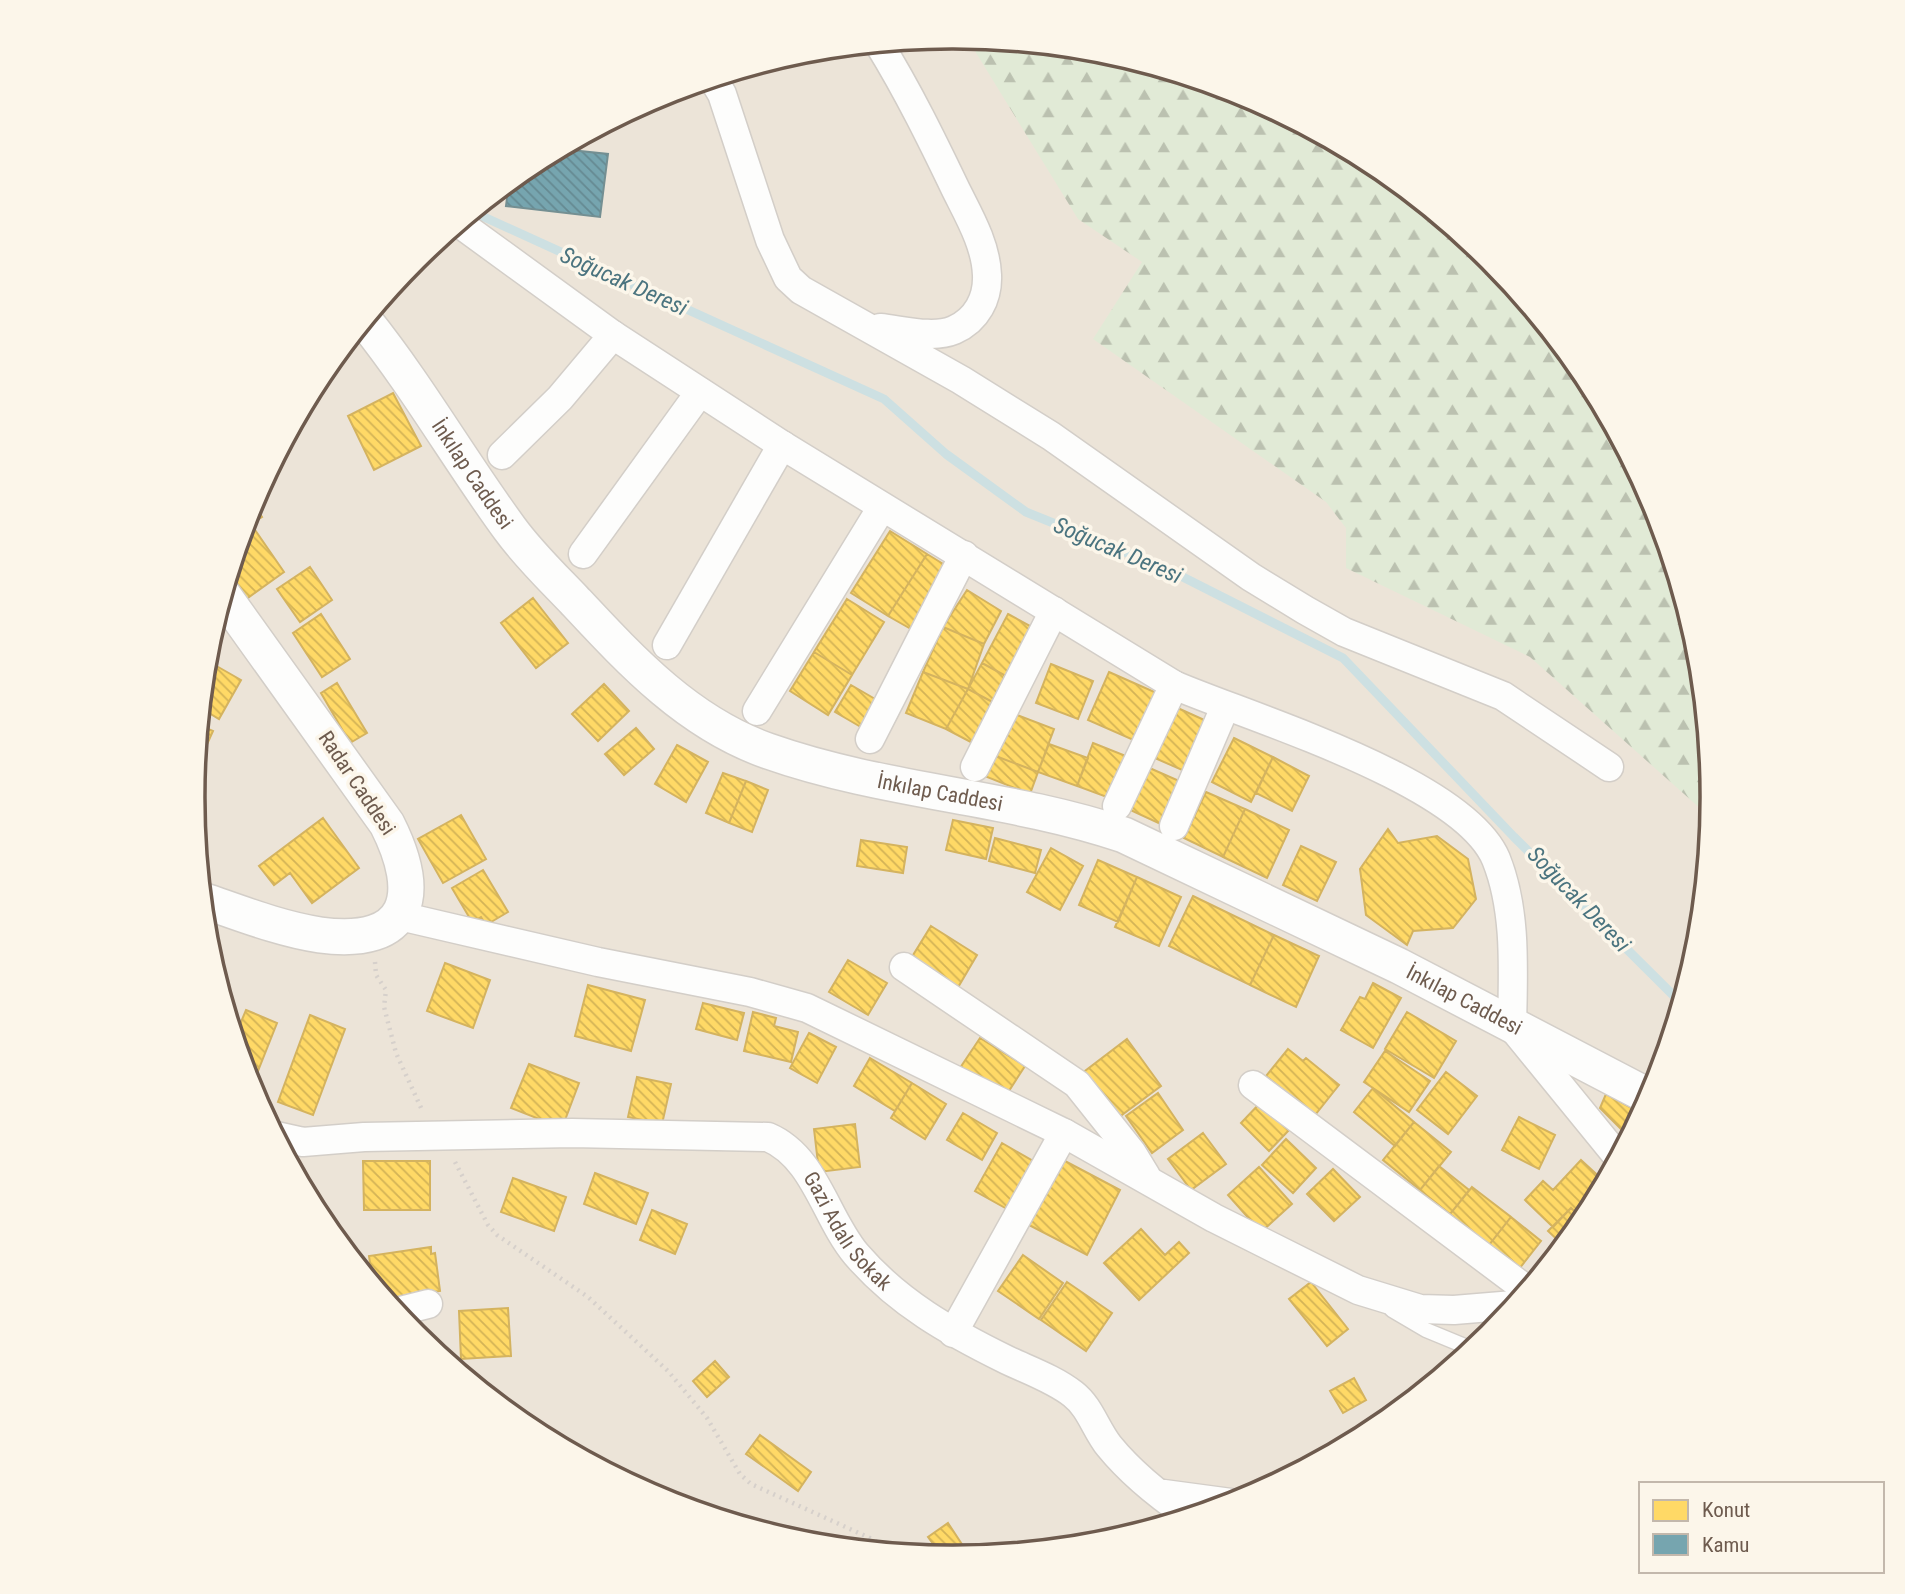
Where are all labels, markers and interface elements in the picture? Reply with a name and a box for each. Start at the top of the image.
water label: Soğucak Deresi [556,241,692,322]
street label: İnkılap Caddesi [427,415,518,534]
water label: Soğucak Deresi [1050,511,1187,590]
street label: Radar Caddesi [314,727,400,839]
street label: İnkılap Caddesi [875,769,1005,816]
water label: Soğucak Deresi [1522,841,1636,958]
street label: İnkılap Caddesi [1402,960,1526,1040]
street label: Gazi Adalı Sokak [799,1167,897,1296]
legend [1639,1482,1884,1573]
text: Konut [1702,1498,1750,1522]
text: Kamu [1702,1533,1749,1557]

